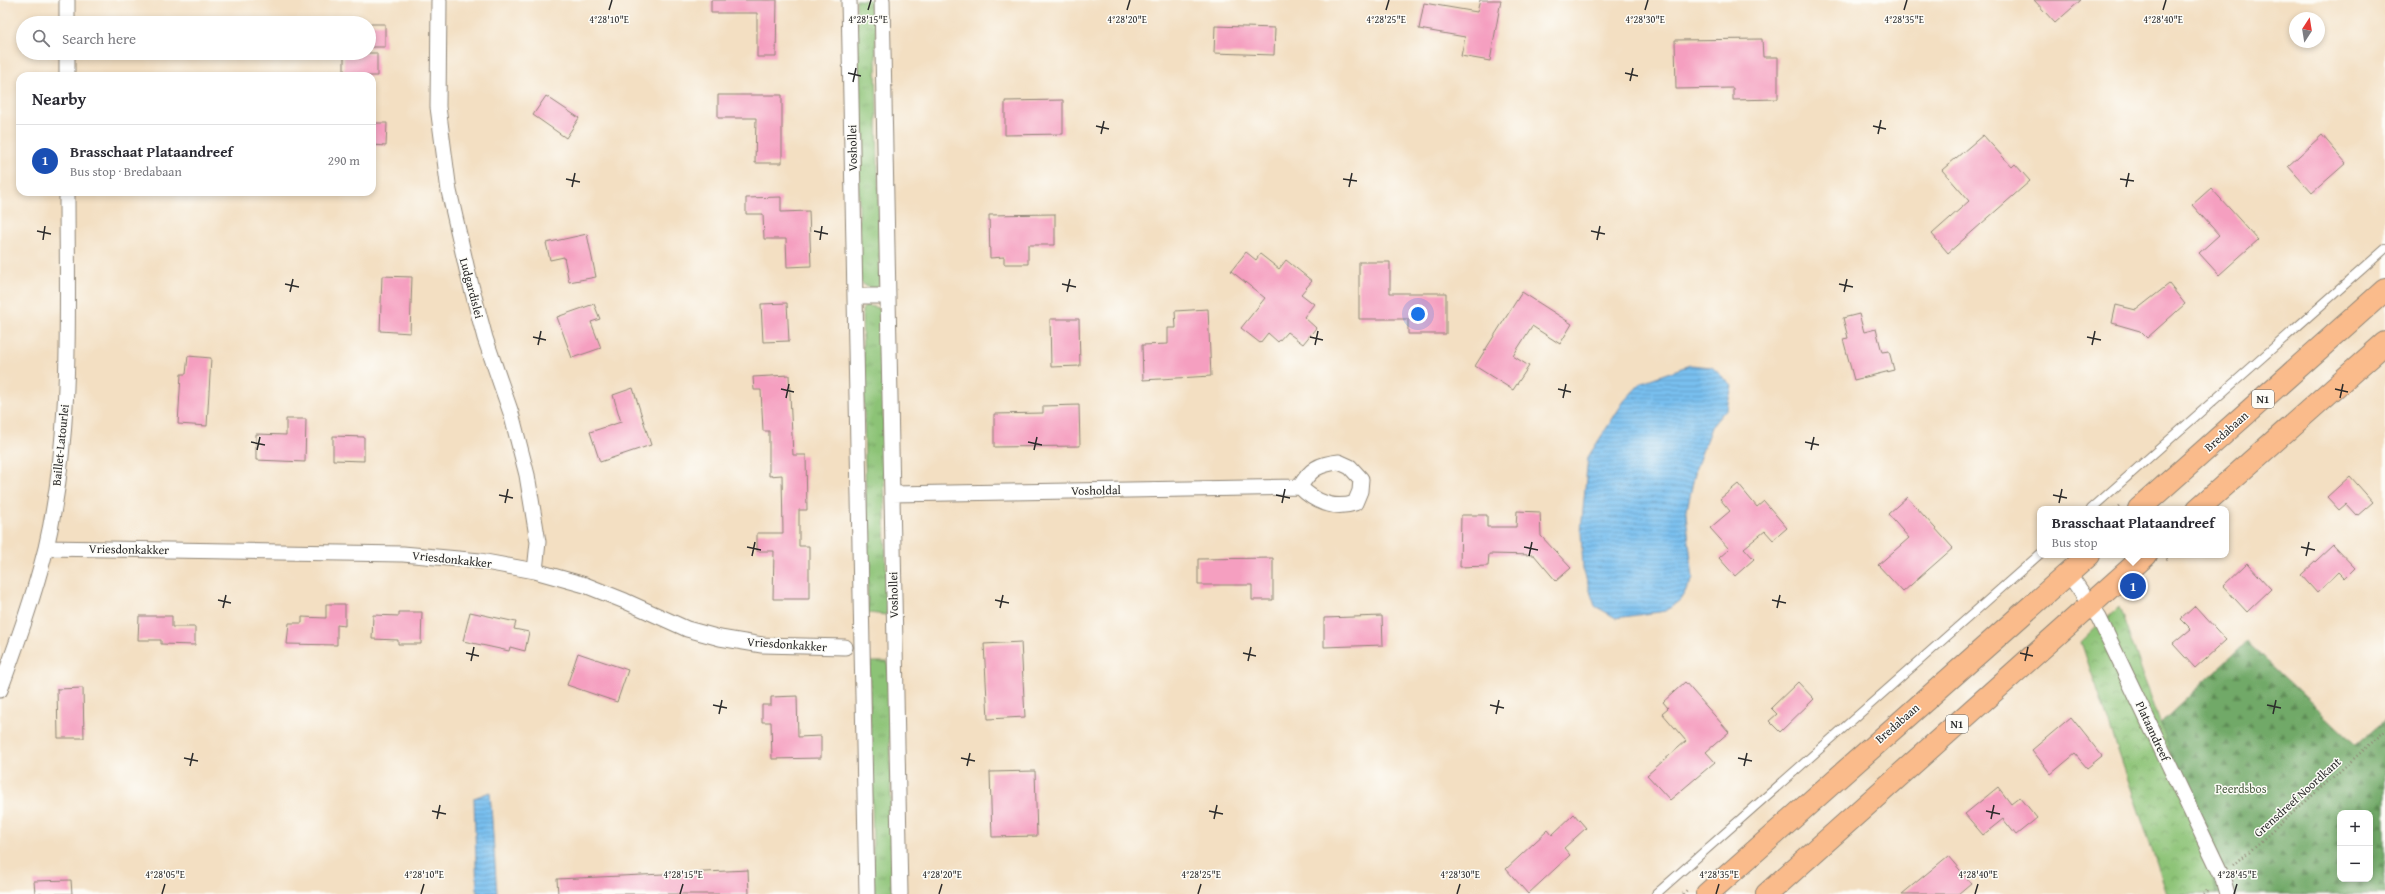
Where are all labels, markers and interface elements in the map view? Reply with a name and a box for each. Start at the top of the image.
text: 4°28'10"E [589,12,629,27]
text: 4°28'15"E [848,12,888,27]
text: 4°28'20"E [1107,12,1147,27]
text: 4°28'25"E [1366,12,1406,27]
text: 4°28'30"E [1625,12,1665,27]
text: 4°28'35"E [1884,12,1924,27]
text: 4°28'40"E [2143,12,2183,27]
north arrow [2289,12,2325,48]
search box [16,16,376,60]
icon: search [30,27,52,49]
text: Search here [62,28,136,49]
text: Nearby [32,86,86,111]
street label: Voshollei [843,124,861,171]
text: Brasschaat Plataandreef [70,141,233,162]
text: 1 [42,151,48,170]
text: 290 m [328,151,360,170]
text: Bus stop · Bredabaan [70,162,182,181]
street label: Ludgardislei [456,256,488,321]
your location [1408,304,1428,324]
road number: N1 [2252,390,2274,408]
street label: Baillet-Latourlei [47,403,73,487]
street label: Bredabaan [2200,407,2252,455]
street label: Vosholdal [1071,481,1122,499]
popup [2037,506,2229,558]
text: Brasschaat Plataandreef [2052,512,2214,533]
text: Bus stop [2052,533,2097,552]
street label: Vriesdonkakker [89,540,169,558]
street label: Vriesdonkakker [411,546,493,572]
street label: Voshollei [884,571,902,618]
pin: 1 [2120,571,2146,601]
street label: Vriesdonkakker [746,633,828,655]
street label: Plataandreef [2132,698,2175,765]
street label: Bredabaan [1871,699,1923,747]
road number: N1 [1946,715,1968,733]
street label: Grensdreef Noordkant [2250,753,2345,841]
park label: Peerdsbos [2216,780,2267,797]
map controls [2337,810,2373,882]
button: + [2337,810,2373,846]
button: − [2337,846,2373,882]
text: 4°28'05"E [145,867,185,882]
text: 4°28'10"E [404,867,444,882]
text: 4°28'15"E [663,867,703,882]
text: 4°28'20"E [922,867,962,882]
text: 4°28'25"E [1181,867,1221,882]
text: 4°28'30"E [1440,867,1480,882]
text: 4°28'35"E [1699,867,1739,882]
text: 4°28'40"E [1958,867,1998,882]
text: 4°28'45"E [2217,867,2257,882]

